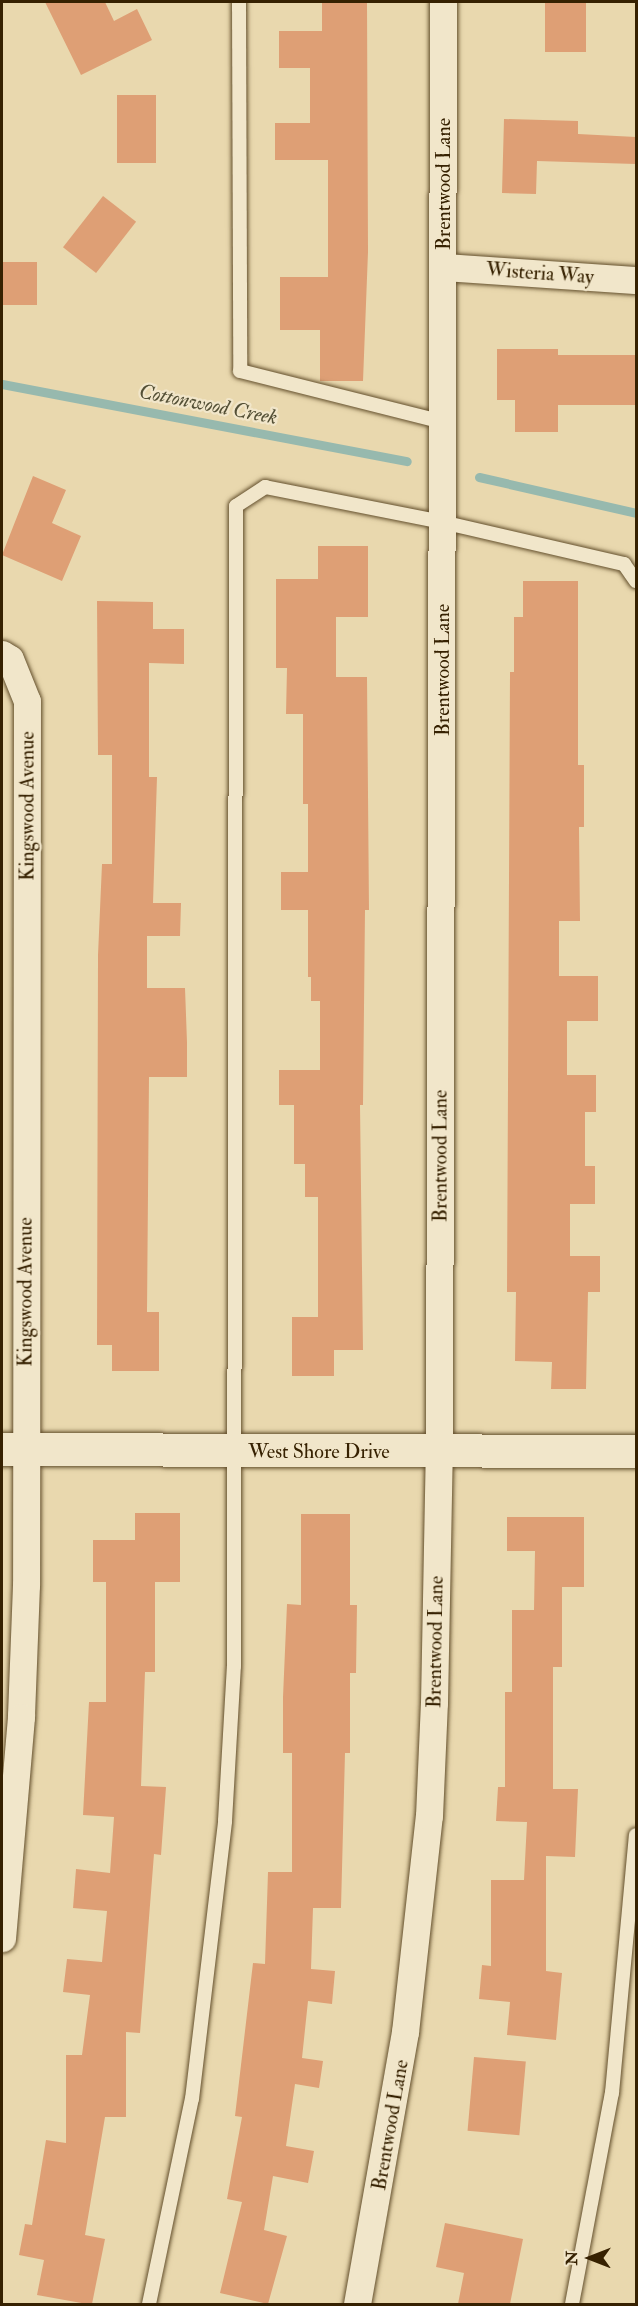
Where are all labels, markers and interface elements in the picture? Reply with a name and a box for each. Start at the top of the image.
street label: Brentwood Lane [431,118,455,250]
street label: Wisteria Way [485,257,595,289]
water label: Cottonwood Creek [137,379,279,431]
street label: Brentwood Lane [430,604,454,736]
street label: Kingswood Avenue [15,731,39,881]
street label: Brentwood Lane [428,1090,452,1222]
street label: Kingswood Avenue [13,1217,37,1367]
street label: West Shore Drive [248,1439,390,1463]
street label: Brentwood Lane [422,1576,448,1708]
street label: Brentwood Lane [367,2058,413,2192]
north arrow [560,2228,620,2288]
text: N [562,2251,582,2265]

